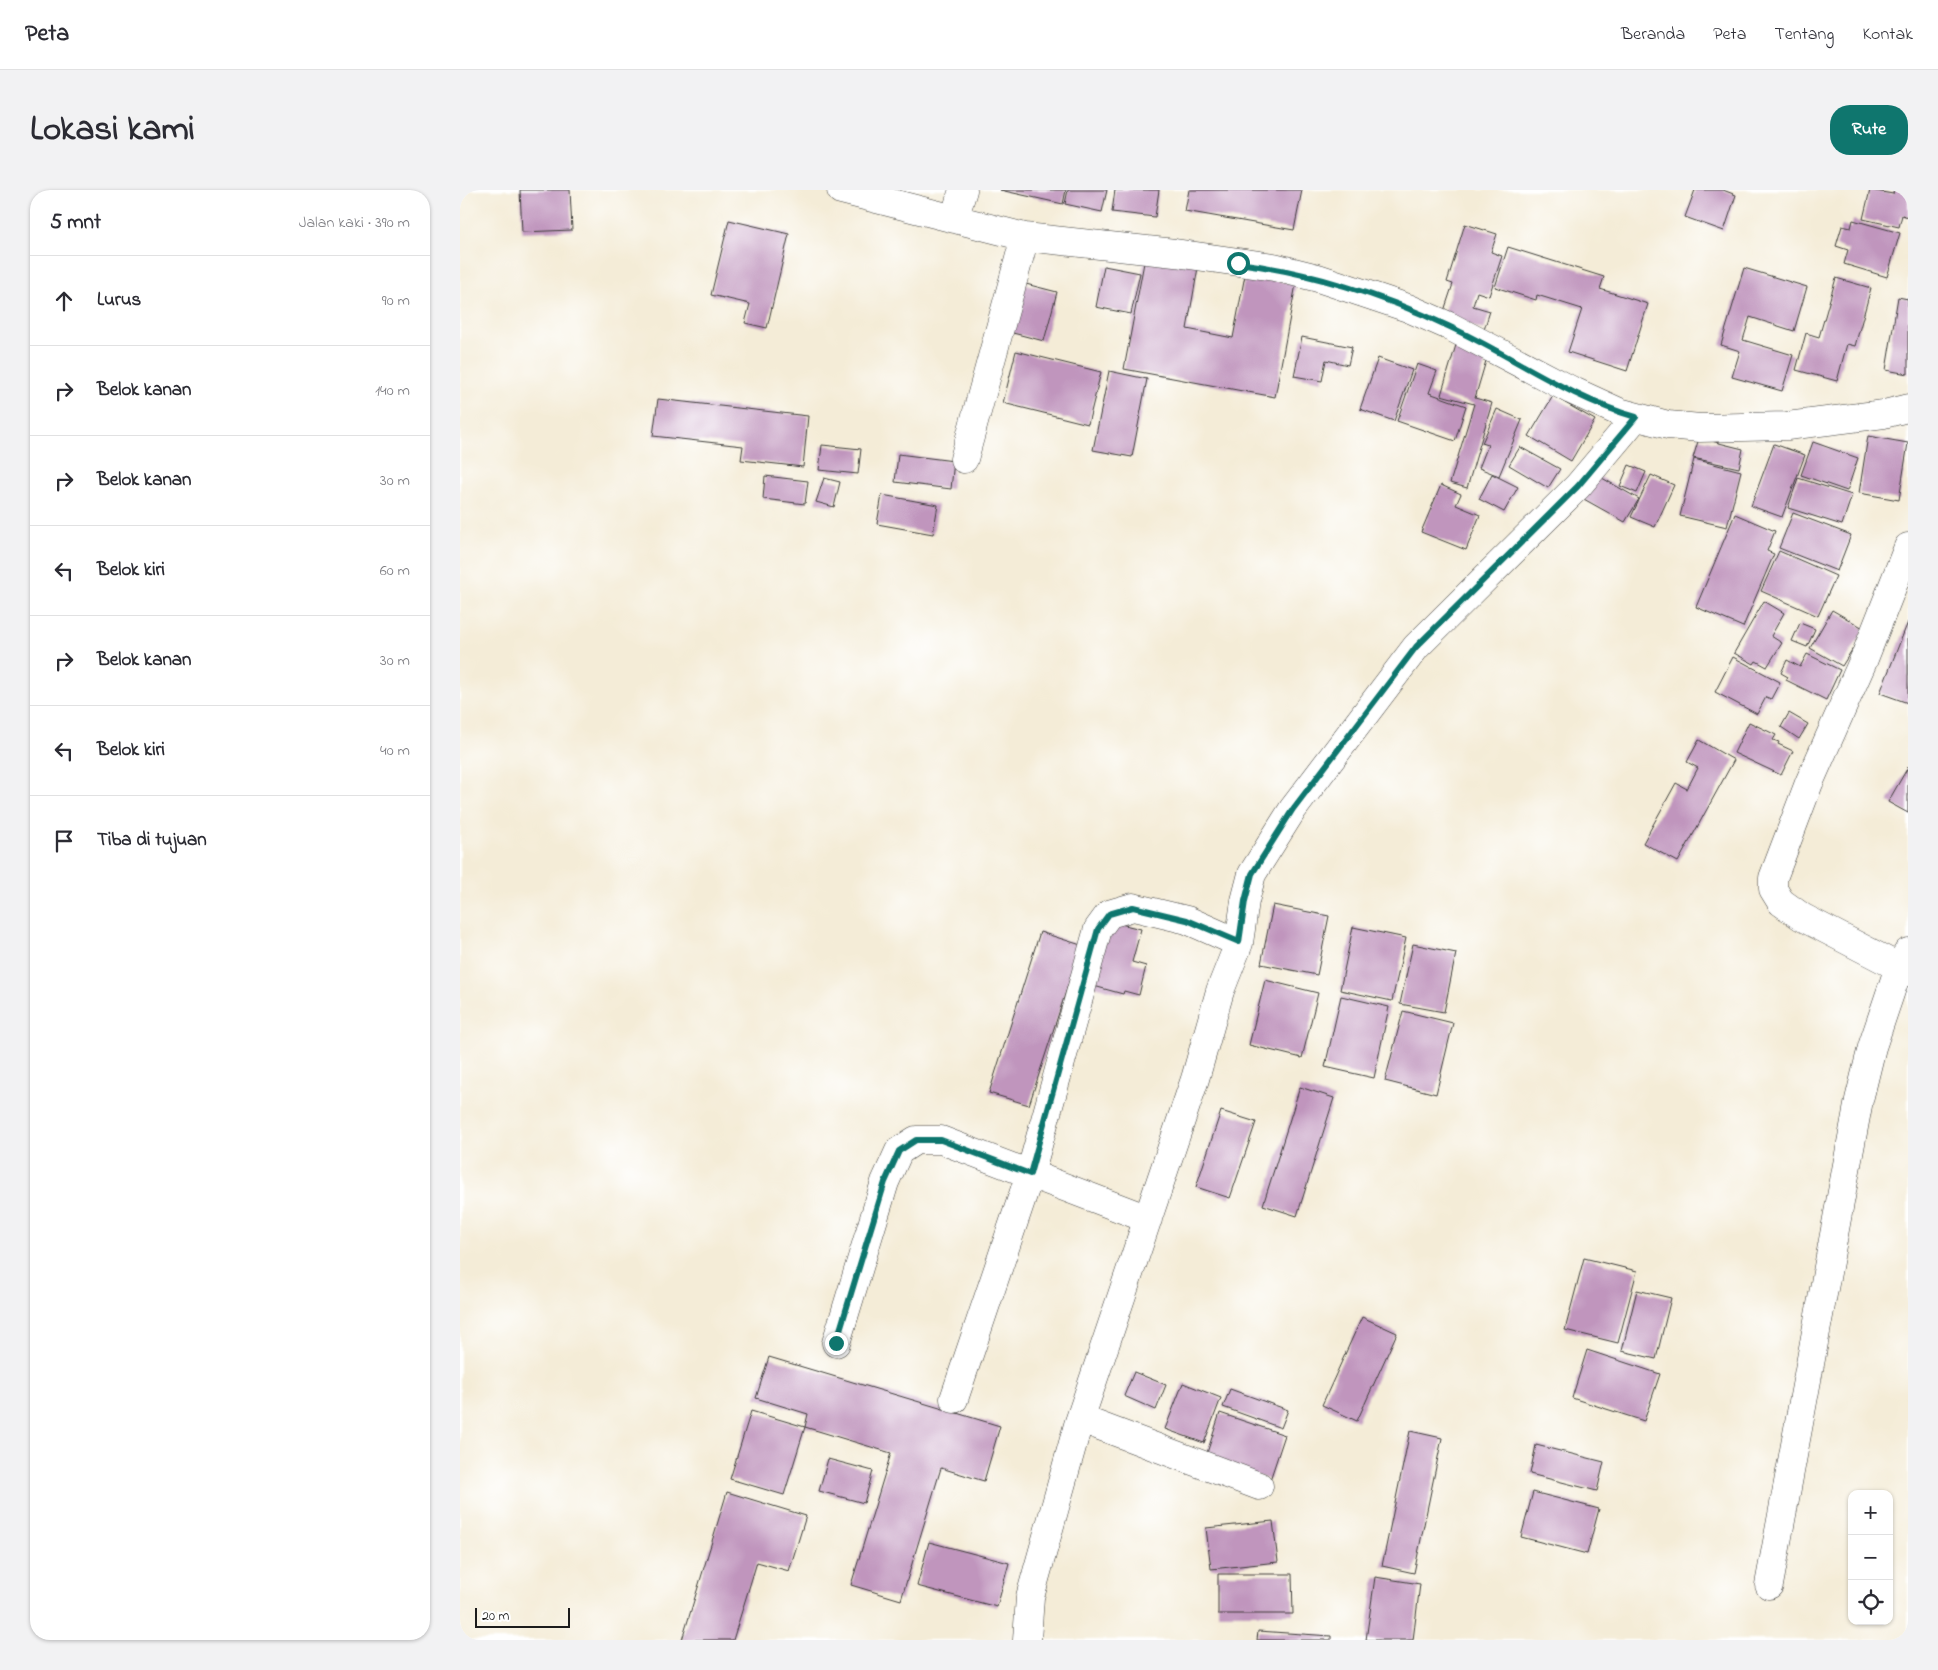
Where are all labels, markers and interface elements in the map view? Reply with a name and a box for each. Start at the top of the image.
text: Peta [25,17,69,52]
text: Beranda [1621,22,1685,48]
text: Peta [1713,22,1746,48]
text: Tentang [1774,22,1834,48]
text: Kontak [1862,22,1913,48]
text: Lokasi kami [30,105,195,156]
button: Rute [1830,105,1908,155]
text: 5 mnt [50,208,101,238]
text: Jalan kaki · 390 m [299,211,410,235]
route start [1227,252,1250,275]
icon: ahead [50,287,78,315]
text: Lurus [97,287,141,314]
text: 90 m [382,289,410,313]
icon: right [50,377,78,405]
text: Belok kanan [97,377,191,404]
text: 140 m [375,379,410,403]
icon: right [50,467,78,495]
text: Belok kanan [97,467,191,494]
text: 30 m [380,469,410,493]
icon: left [50,557,78,585]
text: Belok kiri [97,557,165,584]
text: 60 m [380,559,410,583]
icon: right [50,647,78,675]
text: Belok kanan [97,647,191,674]
text: 30 m [380,649,410,673]
icon: left [50,737,78,765]
text: Belok kiri [97,737,165,764]
text: 40 m [380,739,410,763]
icon: arrive [50,827,78,855]
text: Tiba di tujuan [97,827,207,854]
route end [825,1332,848,1355]
map controls [1848,1490,1893,1625]
button: + [1848,1490,1893,1535]
button: − [1848,1535,1893,1580]
button: locate [1848,1580,1893,1625]
scale bar [475,1605,570,1628]
text: 20 m [482,1606,509,1627]

